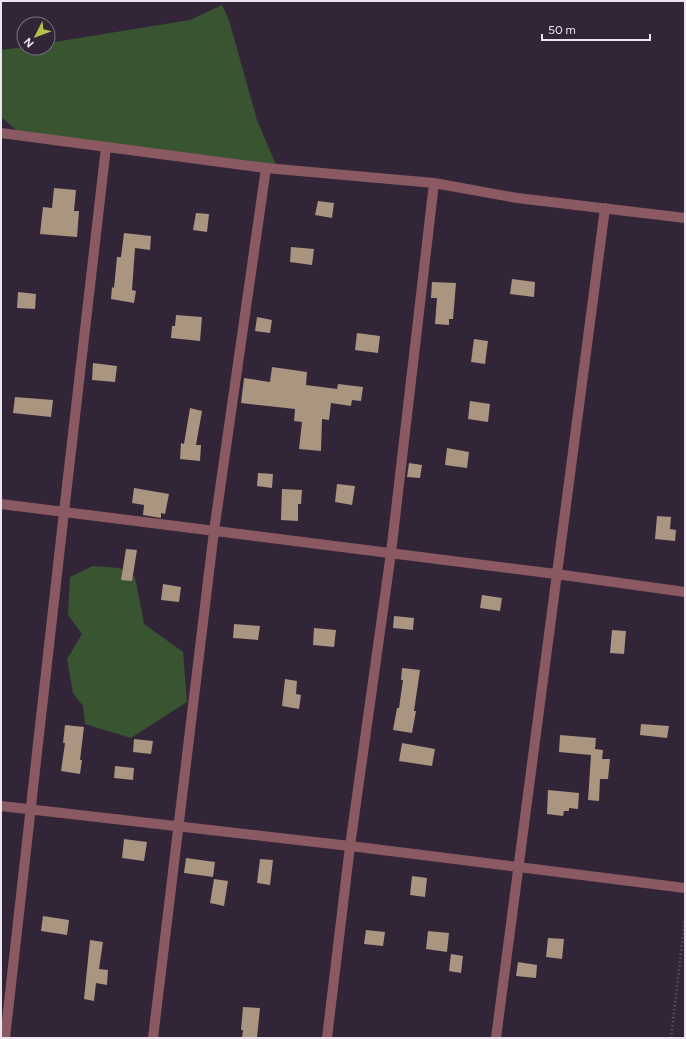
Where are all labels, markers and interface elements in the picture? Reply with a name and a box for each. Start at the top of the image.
north arrow [16,16,56,56]
scale bar [542,16,650,42]
text: 50 m [548,23,576,37]
text: N [21,35,37,50]

